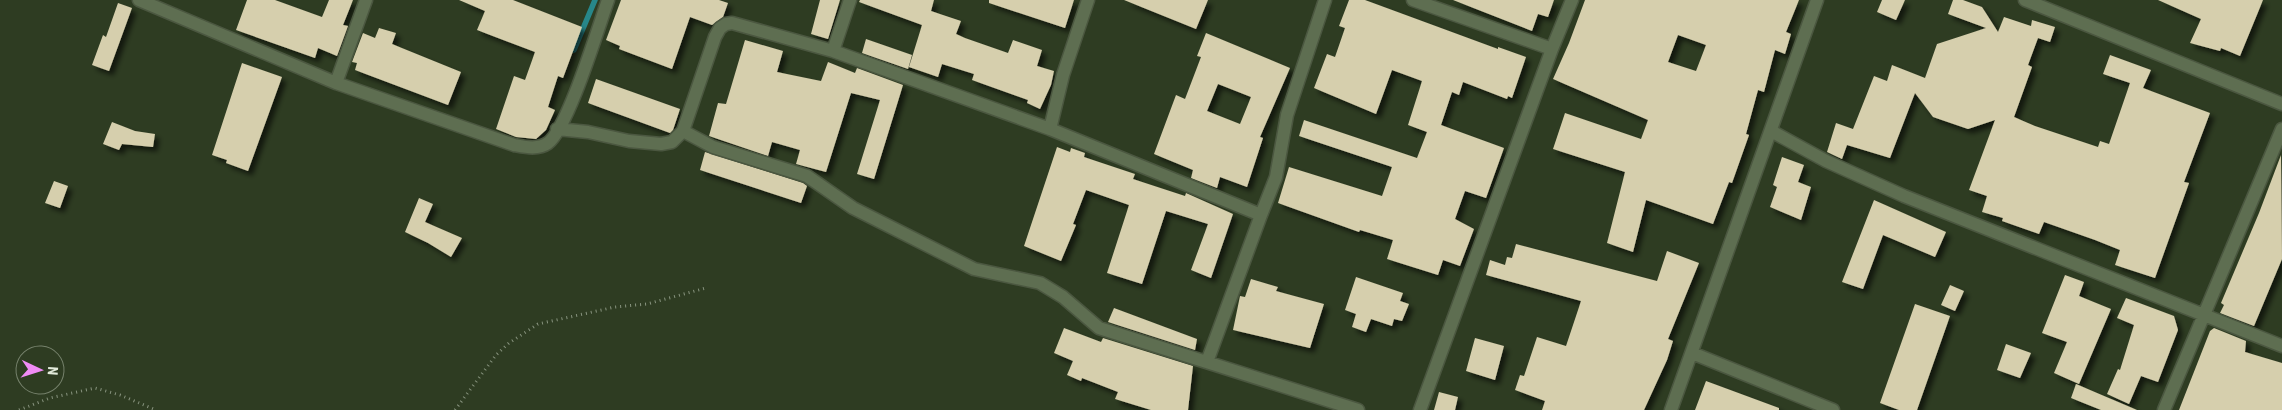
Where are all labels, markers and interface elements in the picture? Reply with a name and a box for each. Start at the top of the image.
north arrow [15,345,65,395]
text: N [45,366,61,376]

